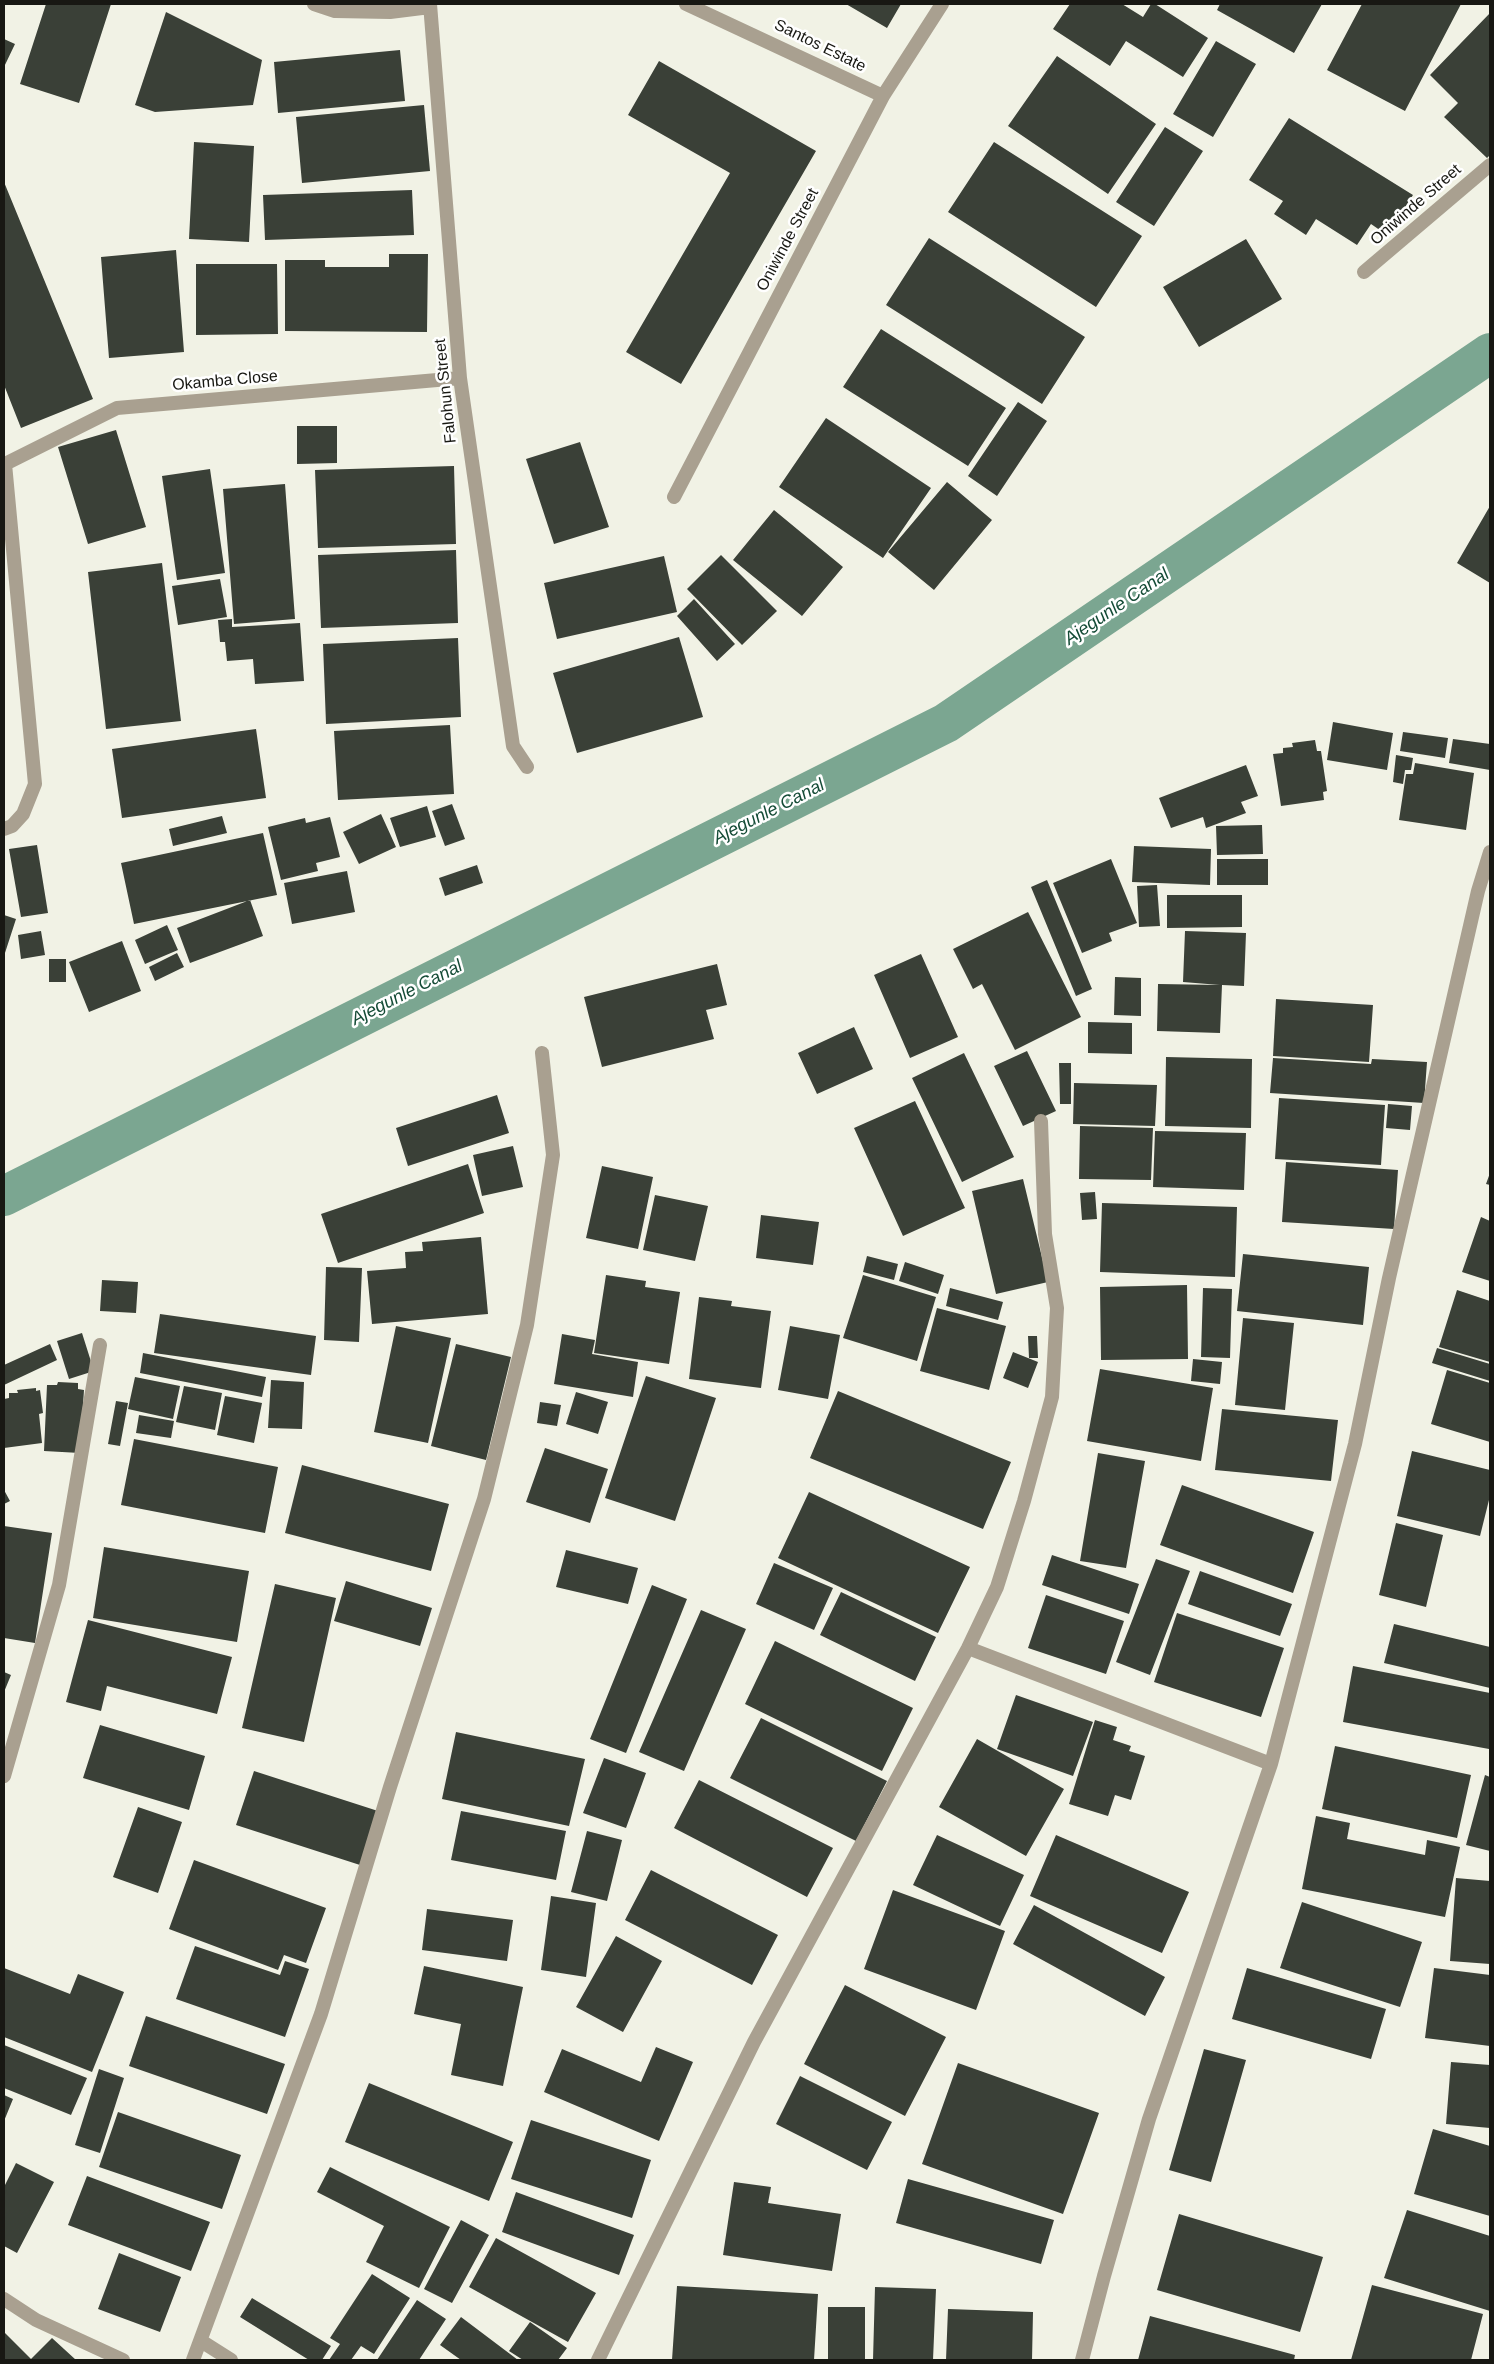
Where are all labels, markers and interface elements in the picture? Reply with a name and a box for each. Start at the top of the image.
street label: Santos Estate [771,16,869,76]
street label: Oniwinde Street [1367,160,1465,250]
street label: Oniwinde Street [753,185,823,295]
street label: Falohun Street [431,338,461,444]
street label: Okamba Close [171,367,279,395]
water label: Ajegunle Canal [1060,564,1174,650]
water label: Ajegunle Canal [710,775,828,849]
water label: Ajegunle Canal [348,956,466,1030]

